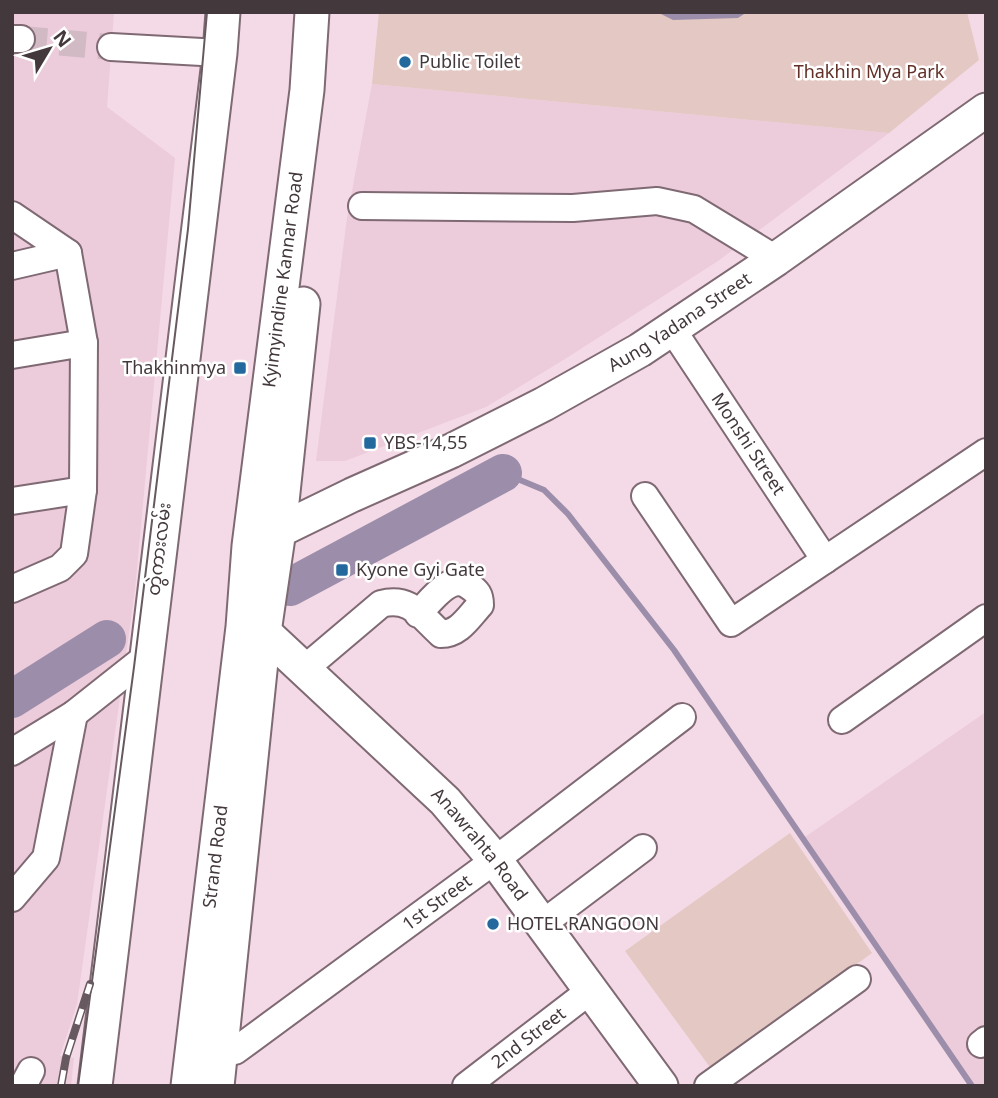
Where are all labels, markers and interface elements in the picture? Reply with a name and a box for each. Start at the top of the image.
north arrow [14,14,84,84]
text: N [47,24,77,53]
place label: Public Toilet [419,49,521,73]
marker: Public Toilet [397,54,413,70]
park label: Thakhin Mya Park [794,59,945,83]
street label: Kyimyindine Kannar Road [256,170,308,389]
street label: Aung Yadana Street [603,266,756,377]
place label: Thakhinmya [122,355,226,379]
marker: Thakhinmya [232,360,248,376]
street label: Monshi Street [707,388,792,500]
place label: YBS-14,55 [384,430,468,454]
marker: YBS-14,55 [362,435,378,451]
street label: တွဲကားလမ်း [140,501,180,597]
place label: Kyone Gyi Gate [356,557,485,581]
marker: Kyone Gyi Gate [334,562,350,578]
street label: Anawrahta Road [427,782,534,905]
street label: Strand Road [196,804,233,909]
street label: 1st Street [397,868,476,935]
place label: HOTEL RANGOON [507,911,659,935]
marker: HOTEL RANGOON [485,916,501,932]
street label: 2nd Street [486,1001,570,1073]

